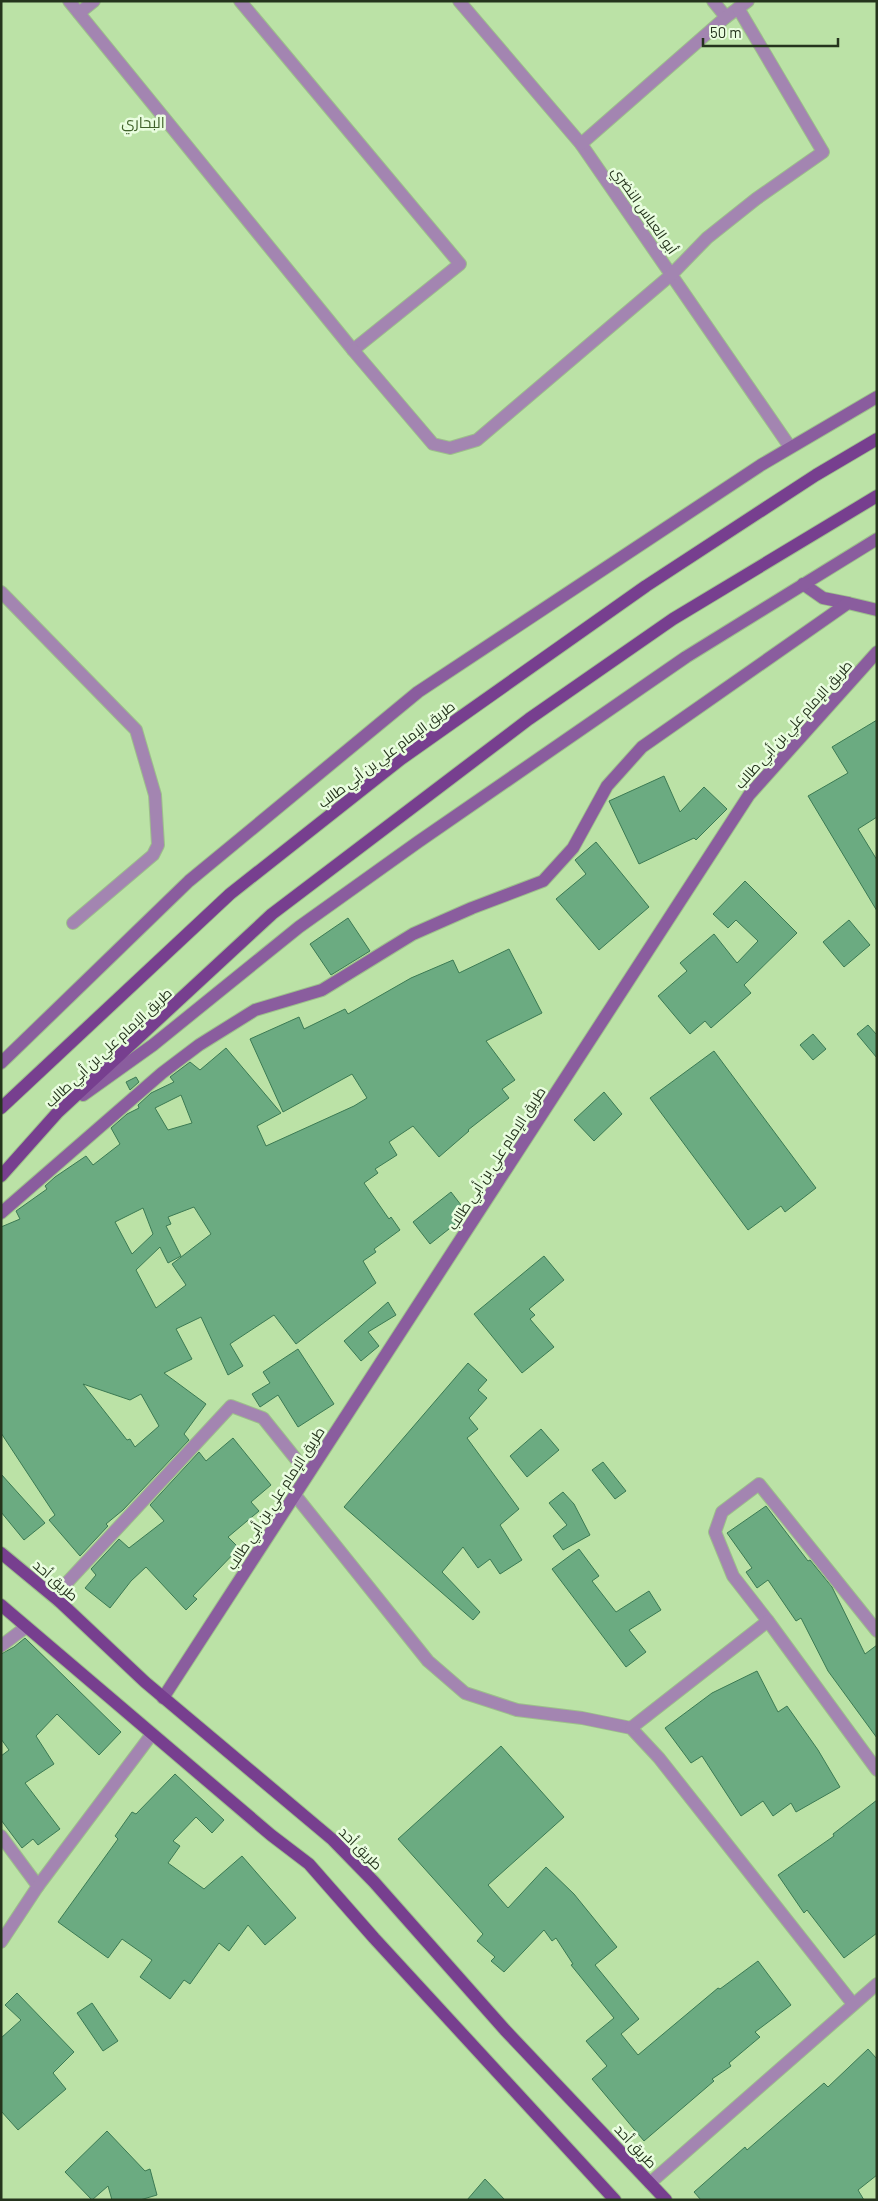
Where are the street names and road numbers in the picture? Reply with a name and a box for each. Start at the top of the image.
street label: أبو العباس النضري [605,163,682,259]
street label: طريق الإمام علي بن أبي طالب [731,656,858,794]
street label: طريق الإمام علي بن أبي طالب [314,697,460,814]
street label: طريق الإمام علي بن أبي طالب [41,984,178,1113]
street label: طريق الإمام علي بن أبي طالب [443,1083,552,1235]
street label: طريق الإمام علي بن أبي طالب [222,1423,331,1575]
street label: طريق أحد [29,1556,82,1605]
street label: طريق أحد [335,1823,386,1874]
street label: طريق أحد [611,2121,661,2172]

